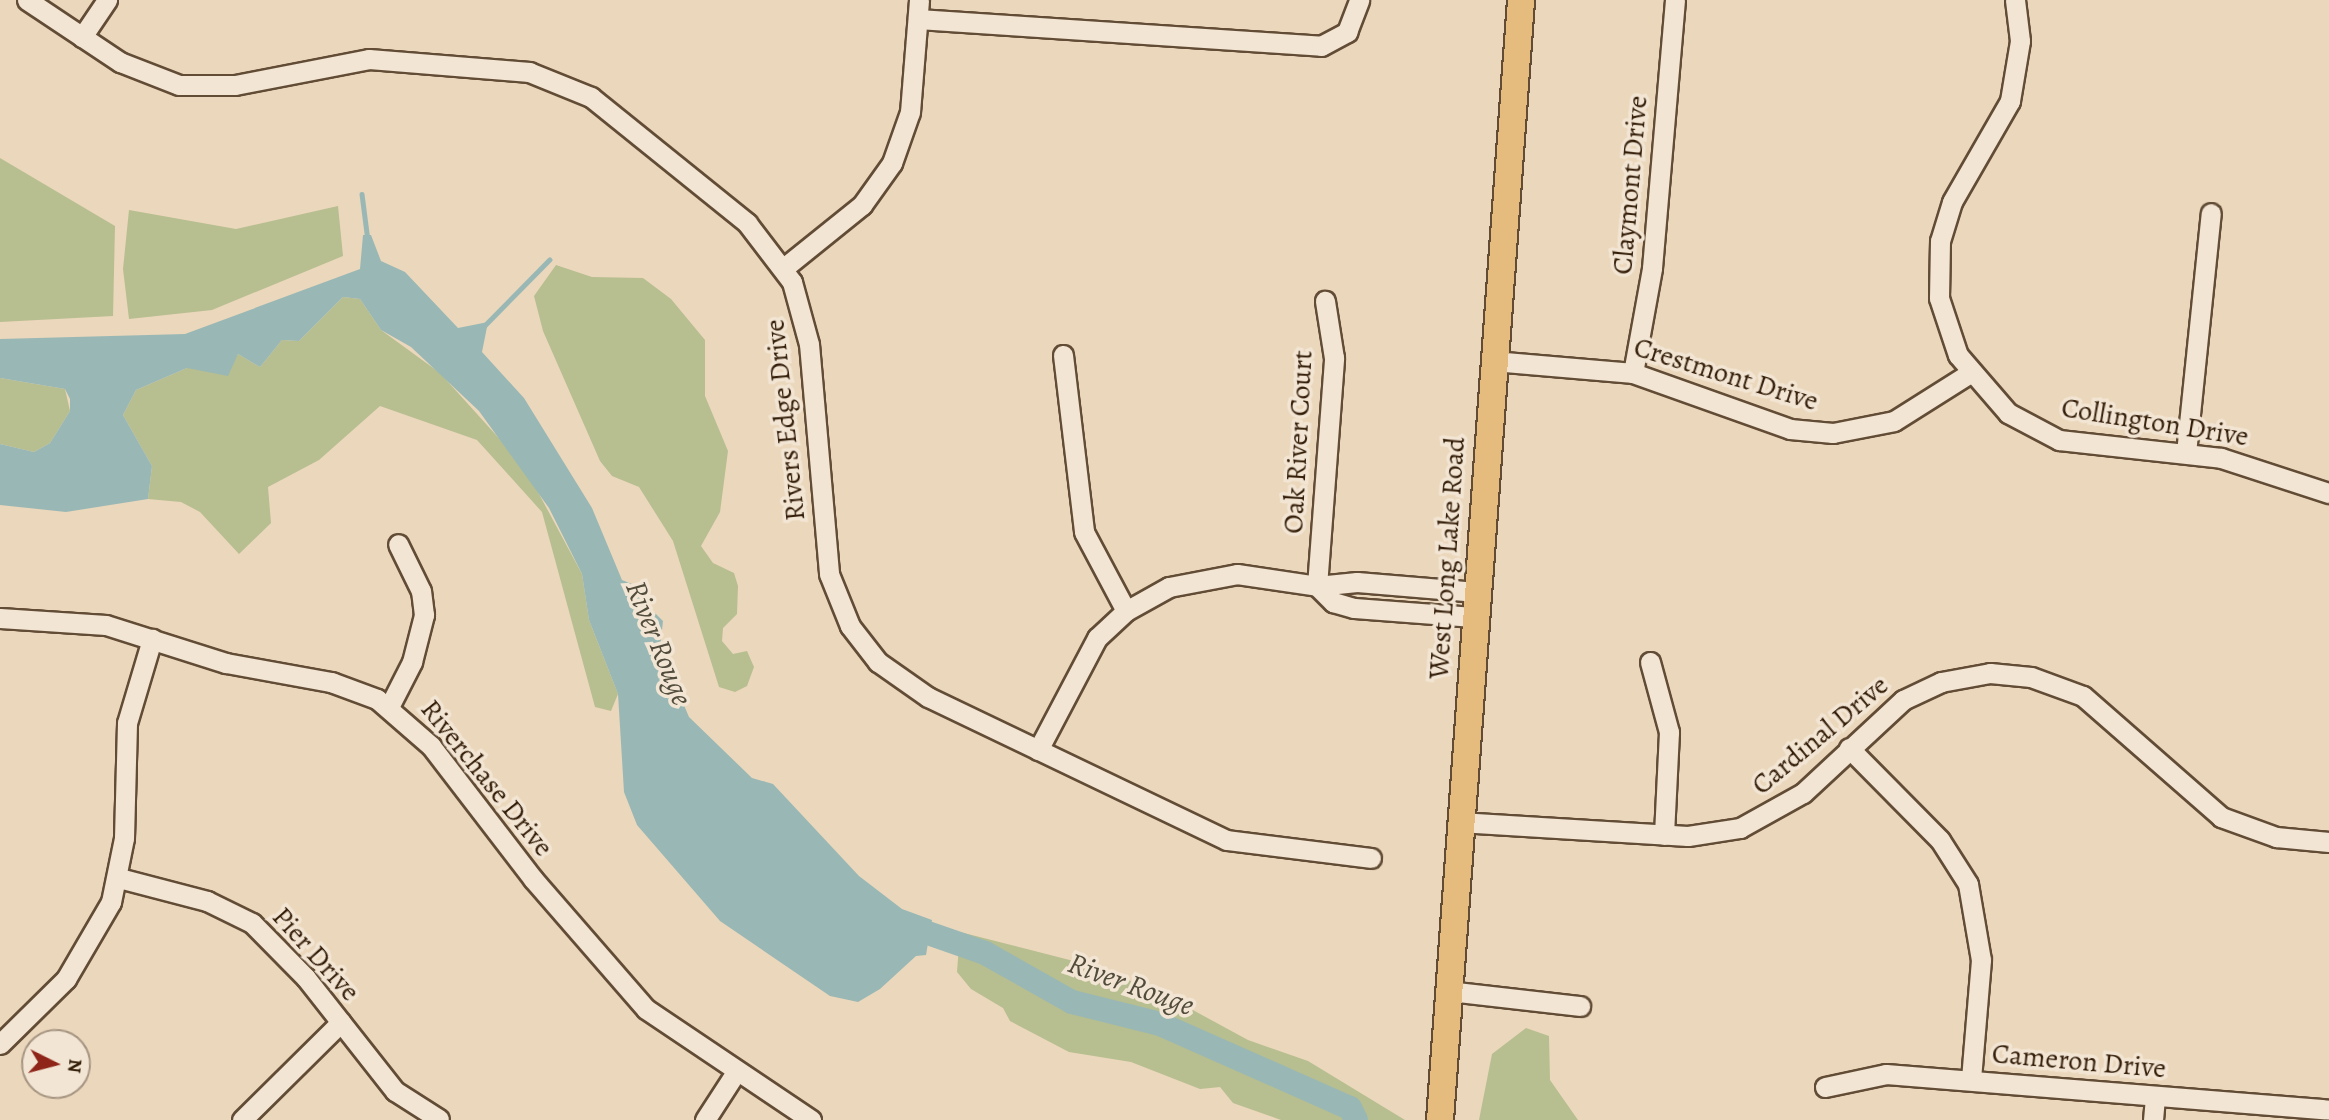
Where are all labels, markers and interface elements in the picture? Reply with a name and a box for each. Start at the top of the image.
street label: Claymont Drive [1605,94,1655,276]
street label: Rivers Edge Drive [758,317,812,523]
street label: Crestmont Drive [1630,330,1822,418]
street label: Oak River Court [1276,350,1320,534]
street label: Collington Drive [2059,391,2251,453]
street label: West Long Lake Road [1422,436,1472,680]
water label: River Rouge [618,575,700,711]
street label: Cardinal Drive [1745,668,1895,802]
street label: Riverchase Drive [414,693,560,863]
street label: Pier Drive [265,900,367,1008]
water label: River Rouge [1063,945,1199,1023]
north arrow [21,1029,91,1099]
street label: Cameron Drive [1991,1037,2167,1085]
text: N [61,1058,89,1074]

